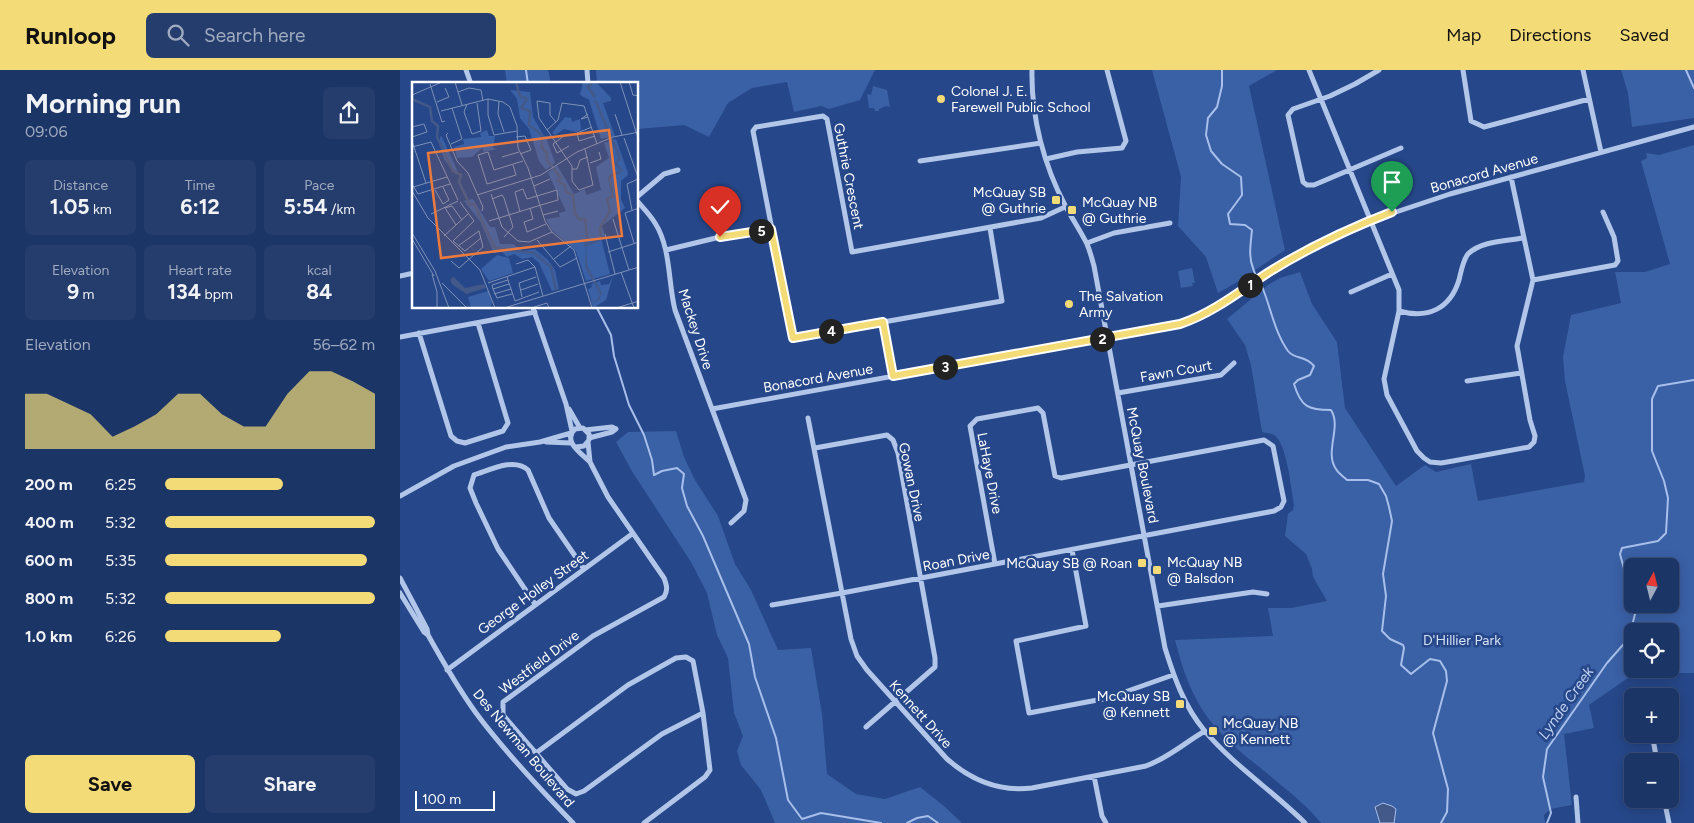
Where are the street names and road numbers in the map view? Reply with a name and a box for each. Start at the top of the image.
street label: Guthrie Crescent [830,121,867,231]
street label: Bonacord Avenue [1428,150,1540,197]
street label: Mackey Drive [674,287,717,372]
street label: Fawn Court [1139,357,1213,386]
street label: Bonacord Avenue [762,360,875,397]
street label: McQuay Boulevard [1123,405,1162,525]
street label: LaHaye Drive [973,431,1006,516]
street label: Gowan Drive [895,441,928,523]
street label: Roan Drive [921,546,991,575]
street label: George Holley Street [475,547,592,638]
street label: Westfield Drive [496,627,583,698]
street label: Kennett Drive [886,677,956,752]
street label: Des Newman Boulevard [469,686,578,811]

